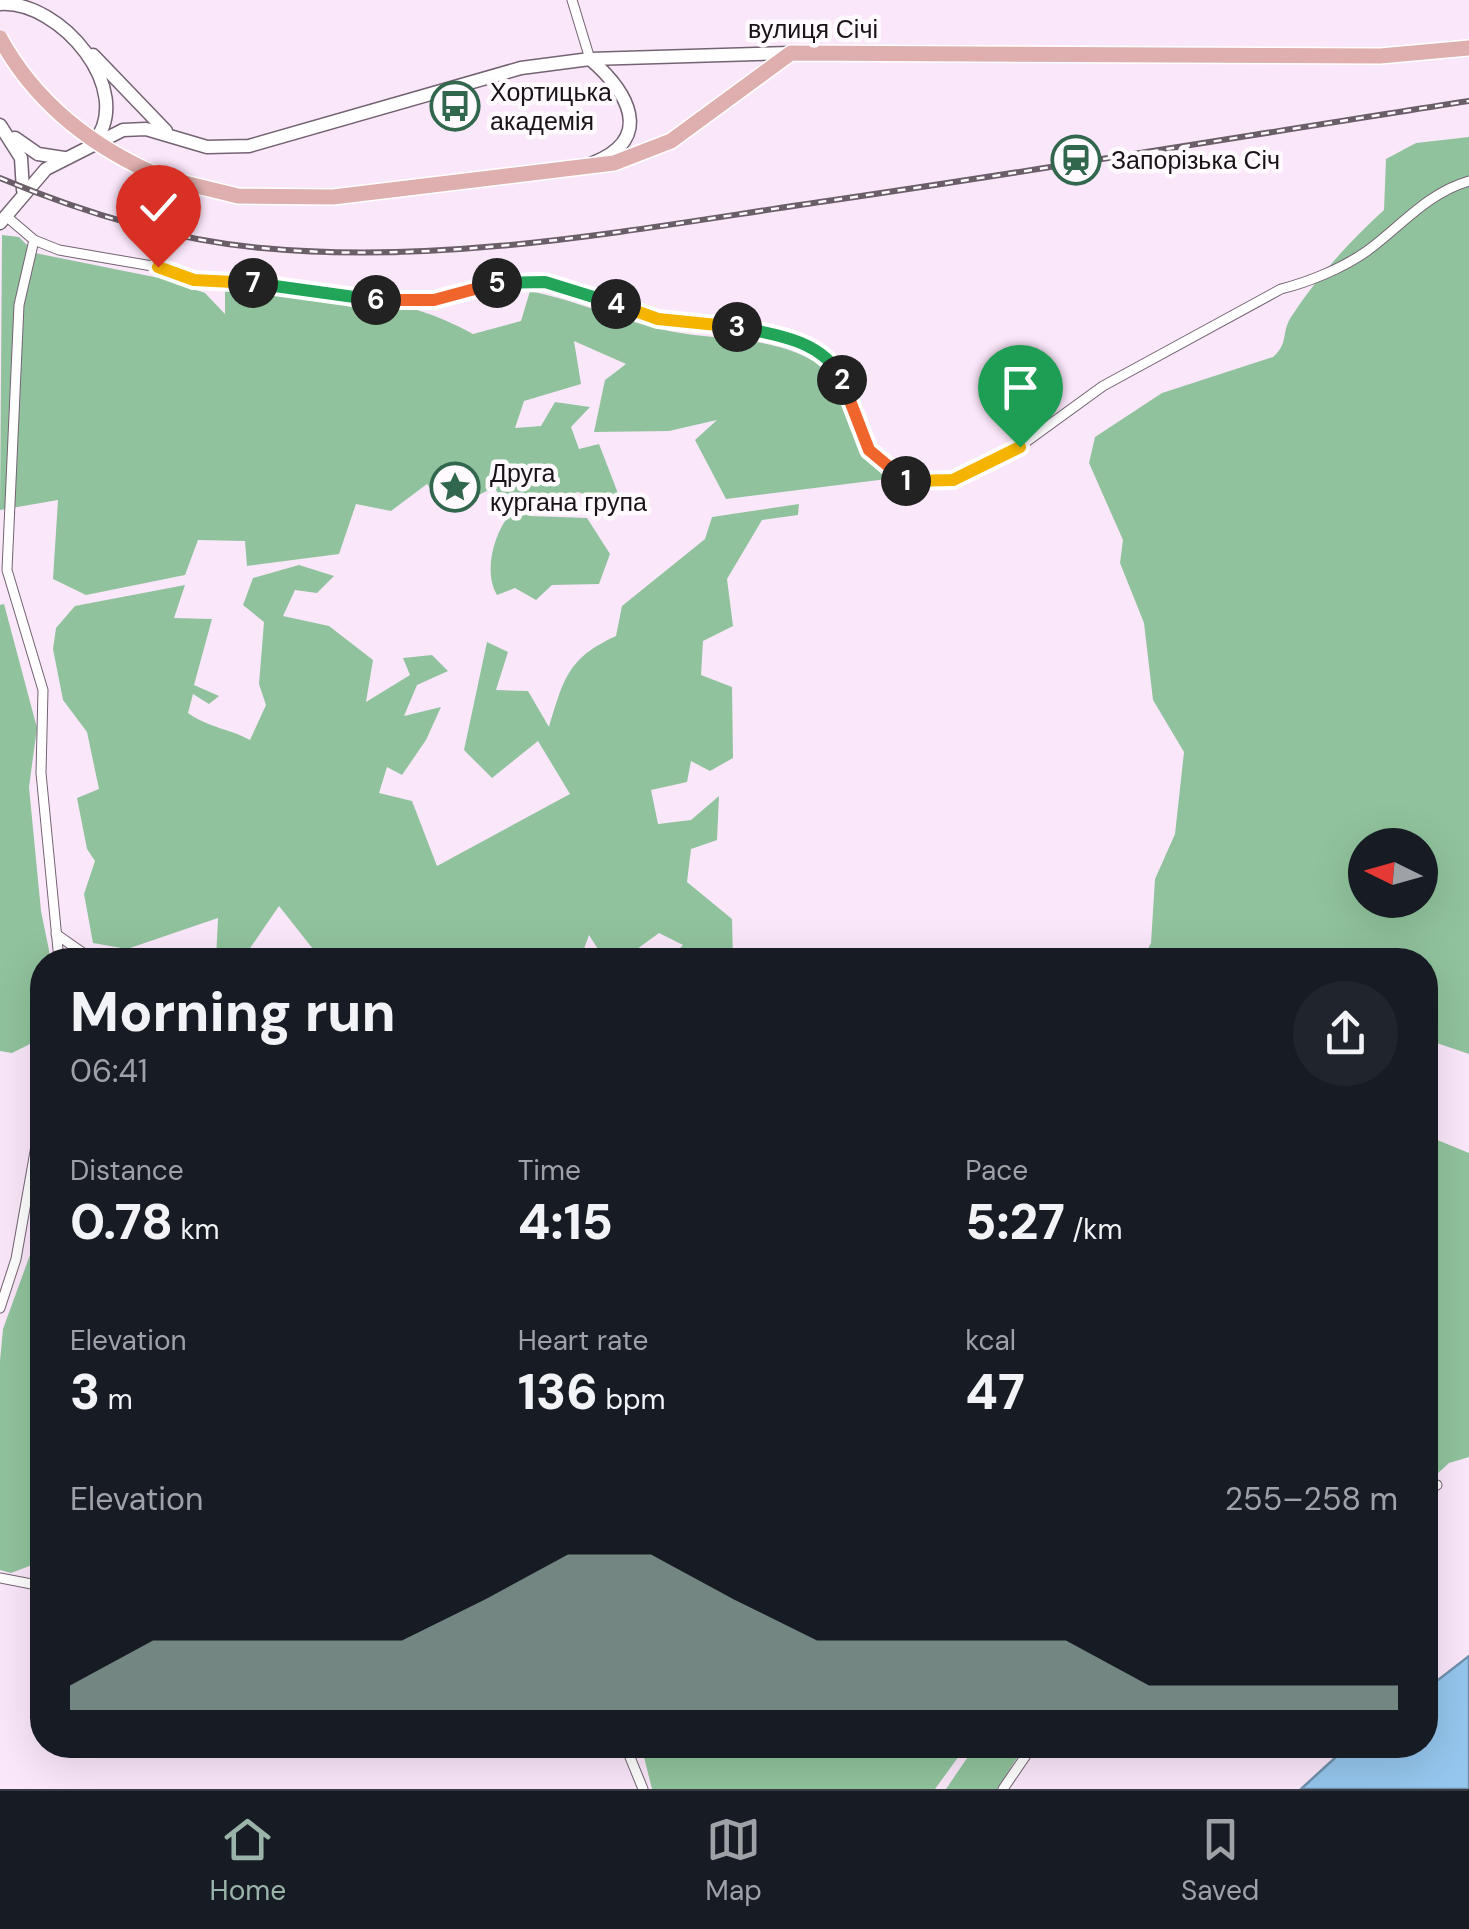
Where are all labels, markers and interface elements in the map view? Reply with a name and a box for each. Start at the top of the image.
street label: вулиця Січі [748,13,878,46]
place label: Хортицька академія [490,76,612,138]
bus stop icon: Хортицька академія [429,80,481,132]
station icon: Запорізька Січ [1050,134,1102,186]
place label: Запорізька Січ [1111,144,1280,177]
pin [116,165,201,268]
icon: check [131,180,186,235]
pin: 7 [228,258,278,308]
pin: 5 [472,258,522,308]
text: 7 [245,264,261,301]
text: 5 [488,264,506,301]
pin: 6 [351,275,401,325]
pin: 4 [591,279,641,329]
text: 6 [367,281,385,318]
text: 4 [607,285,625,322]
pin: 3 [712,302,762,352]
text: 3 [729,308,745,345]
pin [978,345,1063,448]
pin: 2 [817,355,867,405]
icon: arrive [993,360,1048,415]
text: 2 [834,361,850,398]
pin: 1 [881,456,931,506]
place label: Друга кургана група [490,457,647,519]
place icon: Друга кургана група [429,461,481,513]
text: 1 [901,462,911,499]
north arrow [1348,828,1438,918]
map controls [1348,828,1438,918]
text: Morning run [70,976,396,1048]
button: share [1293,981,1398,1086]
text: 06:41 [70,1050,148,1092]
text: Distance [70,1152,184,1189]
text: Time [518,1152,581,1189]
text: Pace [965,1152,1028,1189]
text: 0.78 [70,1189,173,1255]
text: 4:15 [518,1189,613,1255]
text: 5:27 [965,1189,1065,1255]
text: km [173,1211,220,1248]
text: /km [1065,1211,1122,1248]
text: Elevation [70,1322,187,1359]
text: Heart rate [518,1322,648,1359]
text: kcal [965,1322,1016,1359]
text: 3 [70,1359,100,1425]
text: 136 [518,1359,598,1425]
text: 47 [965,1359,1025,1425]
text: m [100,1381,133,1418]
text: bpm [598,1381,666,1418]
text: Elevation [70,1478,203,1520]
text: 255–258 m [1225,1478,1398,1520]
tab: Home [210,1812,286,1909]
tab: Map [705,1812,762,1909]
tab: Saved [1181,1812,1259,1909]

